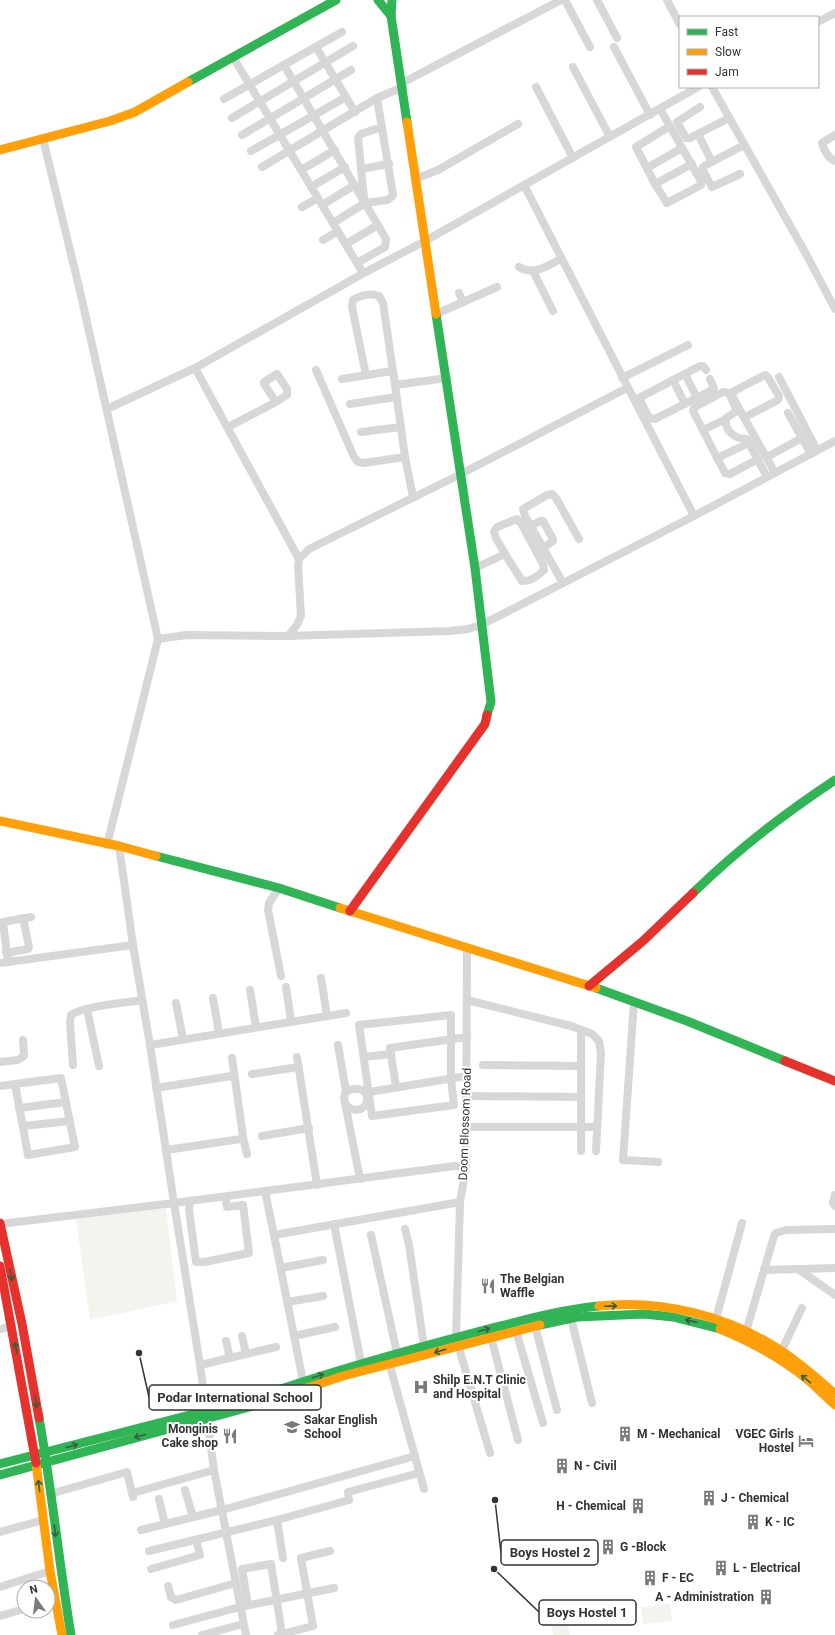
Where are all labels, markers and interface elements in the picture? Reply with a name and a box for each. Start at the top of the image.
legend [679,16,819,88]
text: Fast [715,25,738,39]
text: Slow [715,45,741,59]
text: Jam [715,65,739,79]
street label: Doom Blossom Road [456,1068,474,1180]
one-way arrow [8,1268,16,1281]
place label: The Belgian Waffle [500,1272,564,1300]
restaurant icon: The Belgian Waffle [479,1277,497,1295]
one-way arrow [604,1302,617,1309]
one-way arrow [685,1317,698,1324]
one-way arrow [477,1326,490,1334]
one-way arrow [11,1342,19,1355]
one-way arrow [434,1348,447,1355]
one-way arrow [311,1372,324,1379]
place label: Shilp E.N.T Clinic and Hospital [433,1373,526,1401]
one-way arrow [801,1375,812,1383]
hospital icon: Shilp E.N.T Clinic and Hospital [412,1378,430,1396]
callout: Podar International School [149,1385,321,1410]
text: Podar International School [157,1390,313,1405]
one-way arrow [32,1395,40,1408]
place label: Sakar English School [304,1413,378,1441]
school or university icon: Sakar English School [283,1418,301,1436]
place label: Monginis Cake shop [162,1422,218,1450]
building icon: M - Mechanical [616,1425,634,1443]
restaurant icon: Monginis Cake shop [221,1427,239,1445]
place label: M - Mechanical [637,1427,720,1441]
place label: VGEC Girls Hostel [735,1427,794,1455]
hotel icon: VGEC Girls Hostel [797,1432,815,1450]
one-way arrow [134,1433,147,1440]
one-way arrow [65,1441,78,1449]
building icon: N - Civil [553,1457,571,1475]
place label: N - Civil [574,1459,617,1473]
one-way arrow [35,1480,42,1493]
building icon: J - Chemical [700,1489,718,1507]
place label: J - Chemical [721,1491,789,1505]
building icon: H - Chemical [629,1497,647,1515]
place label: H - Chemical [556,1499,626,1513]
building icon: K - IC [744,1513,762,1531]
place label: K - IC [765,1515,795,1529]
one-way arrow [51,1524,58,1537]
building icon: G -Block [599,1538,617,1556]
callout: Boys Hostel 2 [501,1540,598,1565]
place label: G -Block [620,1540,667,1554]
text: Boys Hostel 2 [510,1545,590,1560]
building icon: L - Electrical [712,1559,730,1577]
place label: L - Electrical [733,1561,800,1575]
building icon: F - EC [641,1569,659,1587]
place label: F - EC [662,1571,694,1585]
north arrow [16,1579,56,1619]
text: N [28,1582,39,1597]
building icon: A - Administration [757,1588,775,1606]
place label: A - Administration [655,1590,754,1604]
callout: Boys Hostel 1 [539,1600,636,1625]
text: Boys Hostel 1 [547,1605,627,1620]

